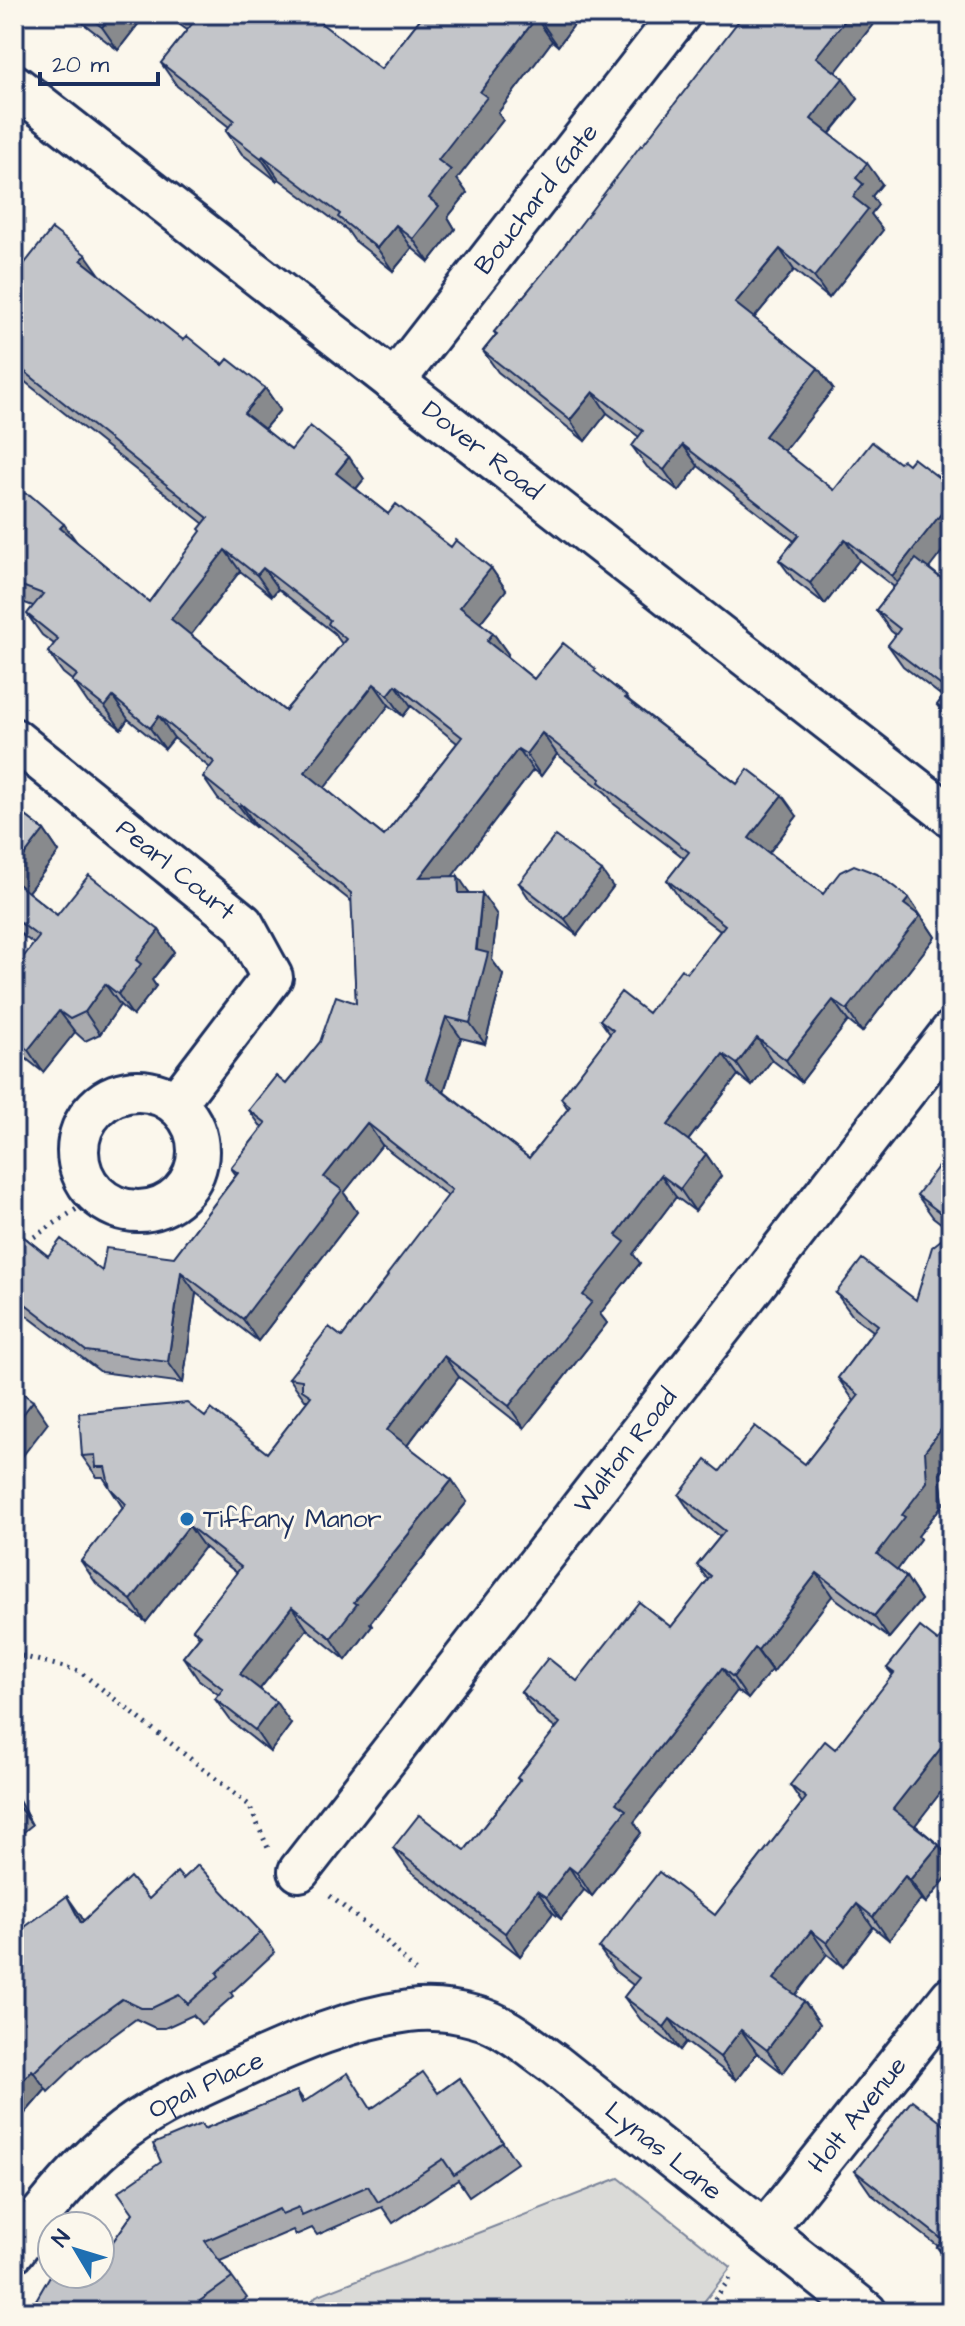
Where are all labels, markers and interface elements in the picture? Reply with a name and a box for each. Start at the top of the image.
scale bar [40,36,158,86]
text: 20 m [52,48,109,82]
street label: Bouchard Gate [466,116,607,282]
street label: Dover Road [415,392,550,509]
street label: Pearl Court [109,810,243,929]
street label: Walton Road [565,1381,686,1521]
place label: Tiffany Manor [203,1501,382,1539]
marker: Tiffany Manor [178,1510,196,1528]
street label: Opal Place [142,2042,270,2128]
street label: Holt Avenue [800,2049,915,2181]
street label: Lynas Lane [597,2093,730,2209]
north arrow [36,2210,116,2290]
text: N [45,2223,78,2254]

